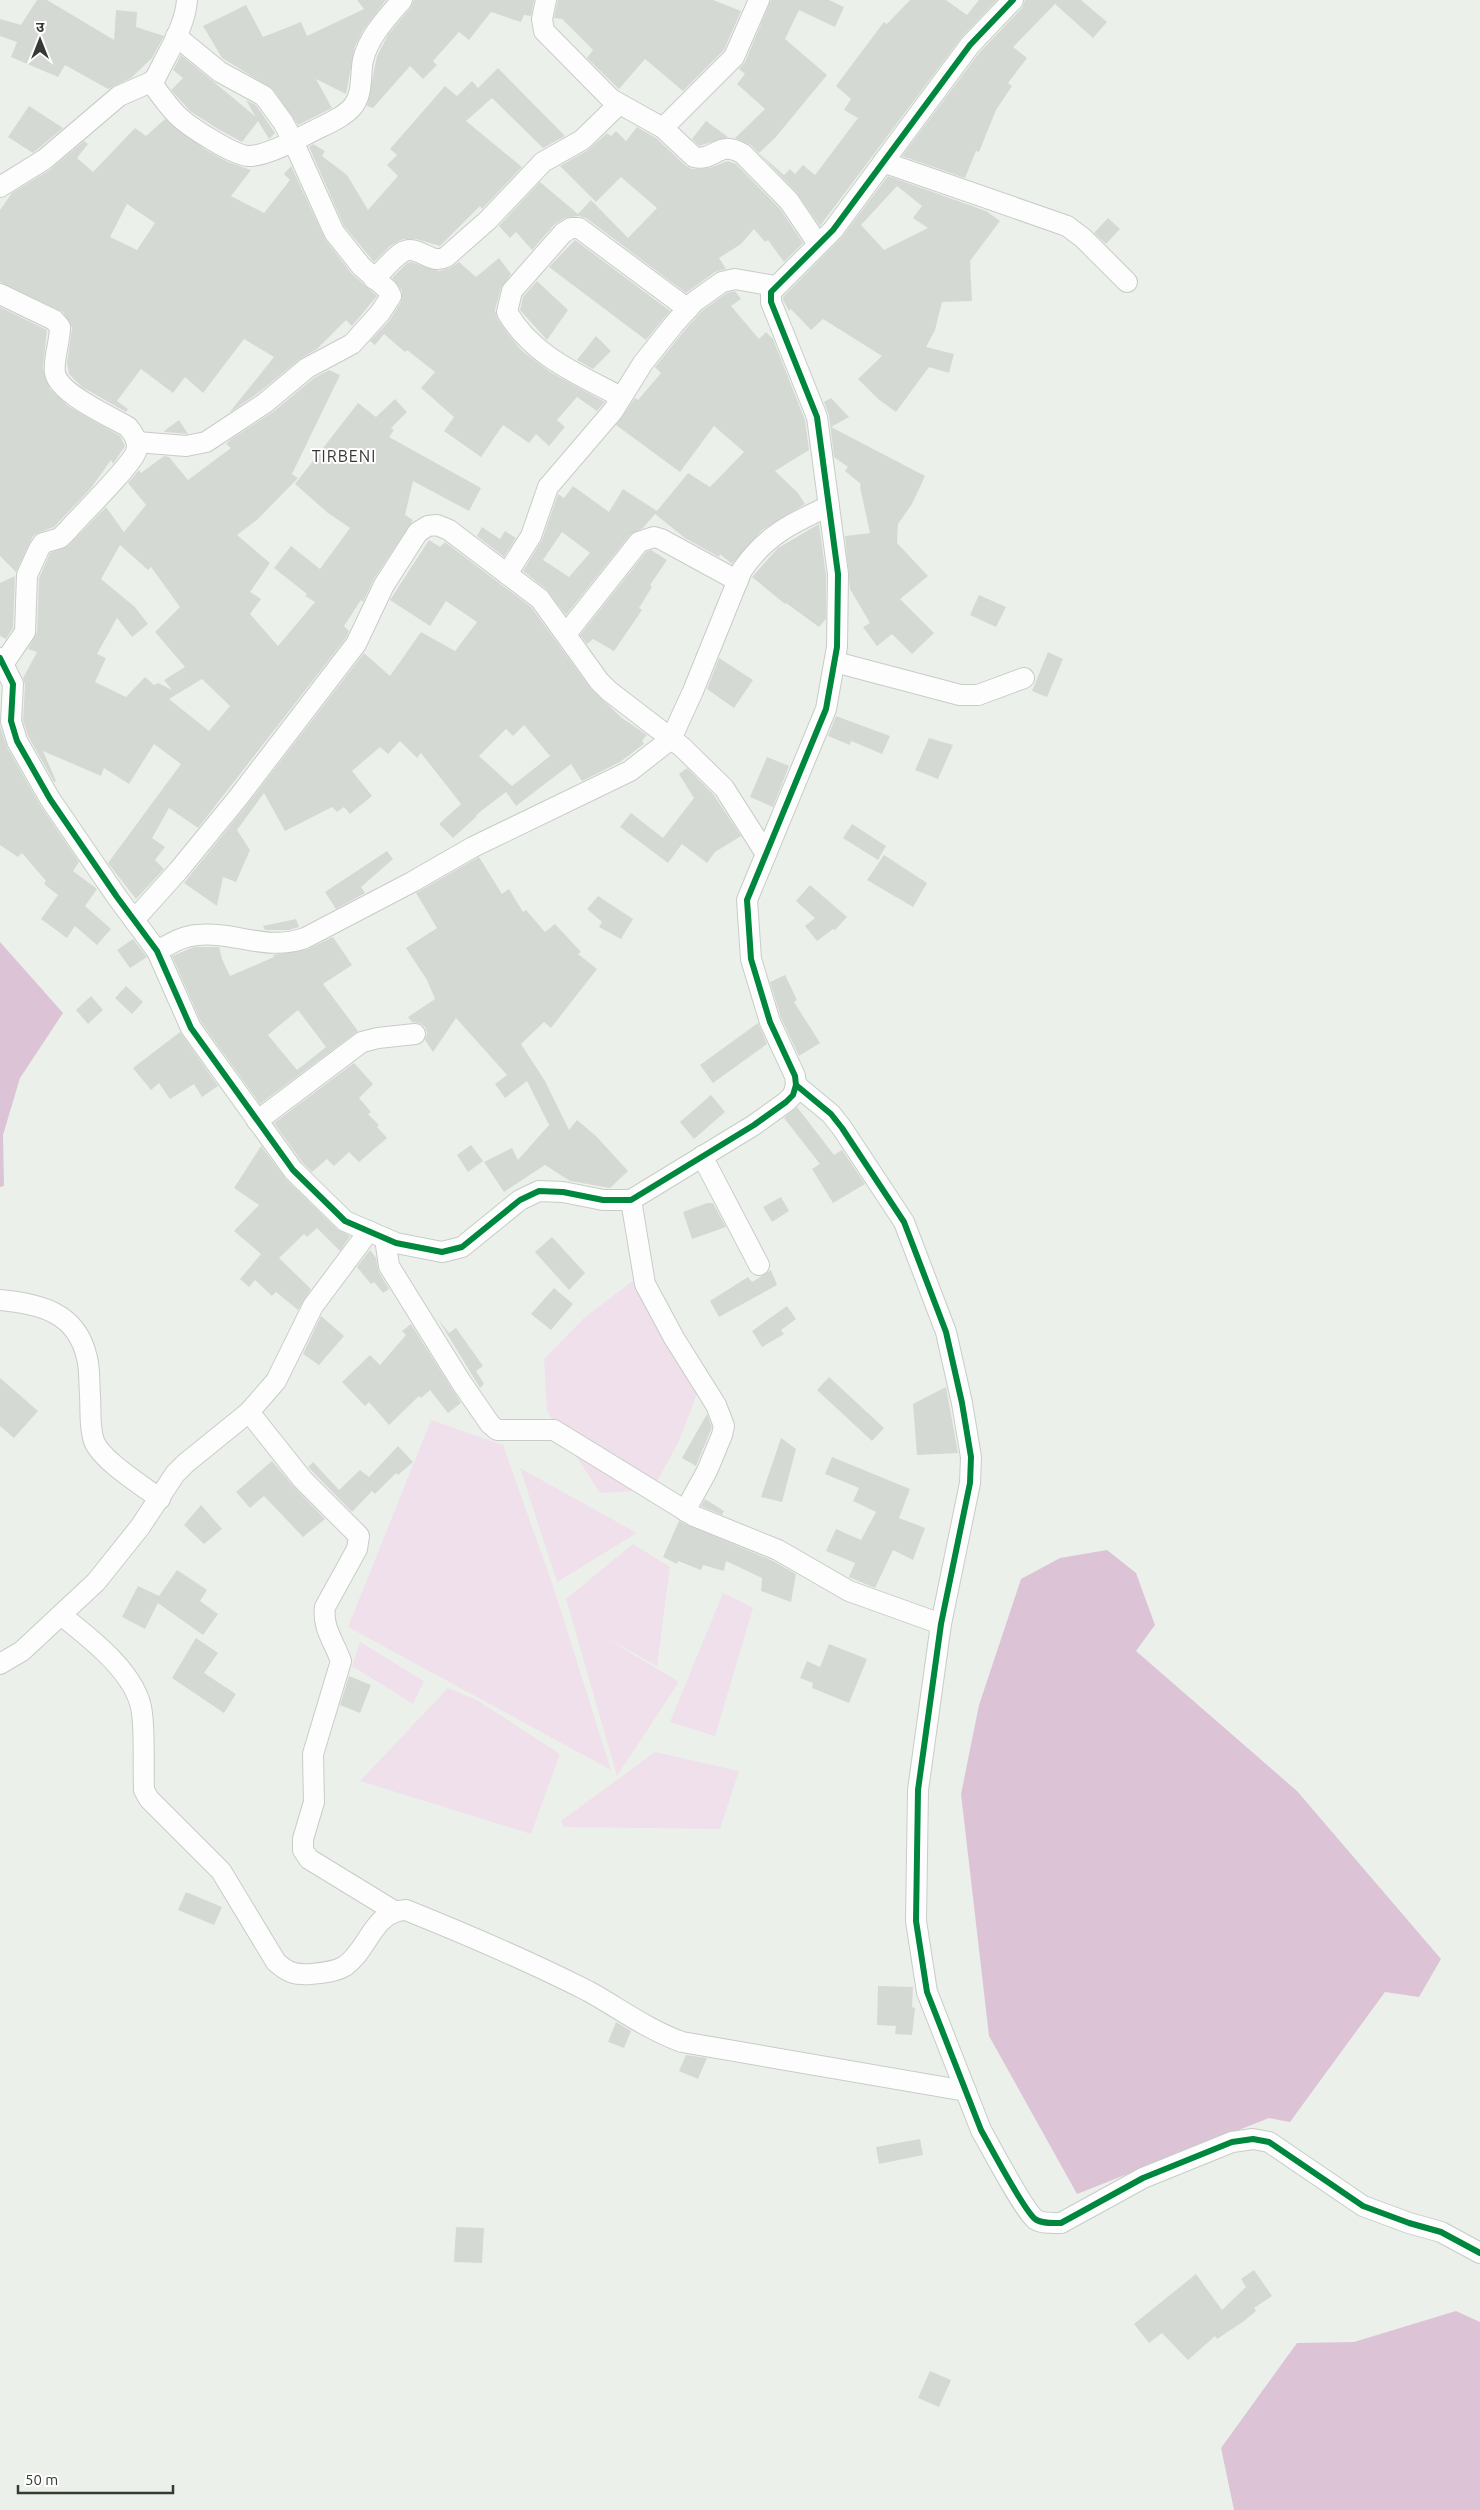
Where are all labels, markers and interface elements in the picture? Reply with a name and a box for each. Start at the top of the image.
north arrow [15,15,65,65]
text: उ [36,19,45,35]
district label: TIRBENI [312,447,376,465]
scale bar [18,2462,172,2494]
text: 50 m [25,2471,58,2488]

